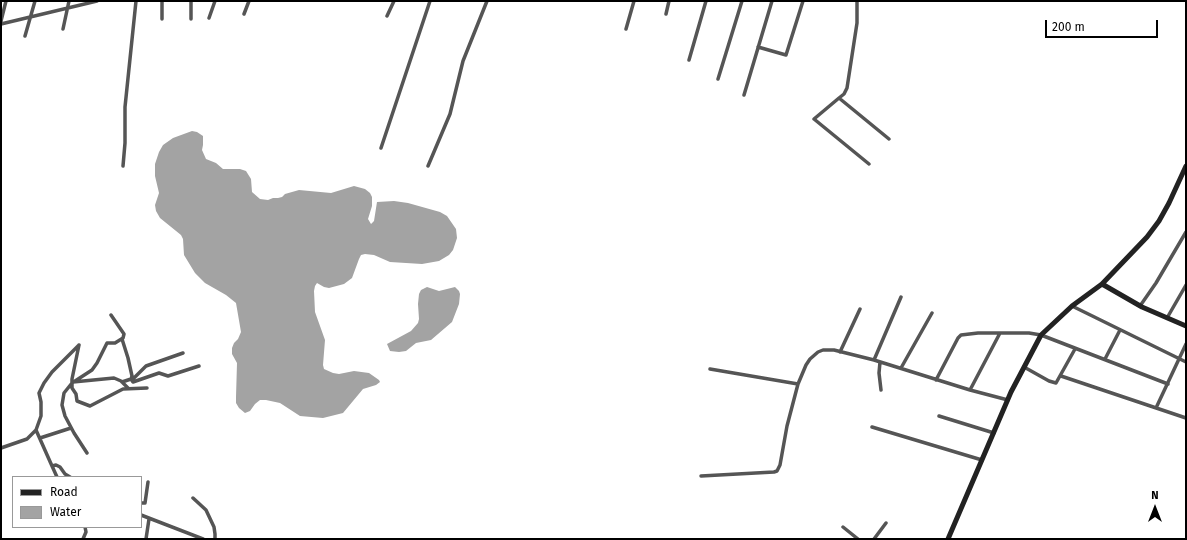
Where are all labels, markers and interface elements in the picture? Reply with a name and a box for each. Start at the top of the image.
scale bar [1047,12,1160,38]
text: 200 m [1052,20,1085,34]
legend [12,476,142,528]
text: Road [50,485,78,499]
north arrow [1135,488,1175,528]
text: N [1151,489,1159,502]
text: Water [50,505,81,519]

